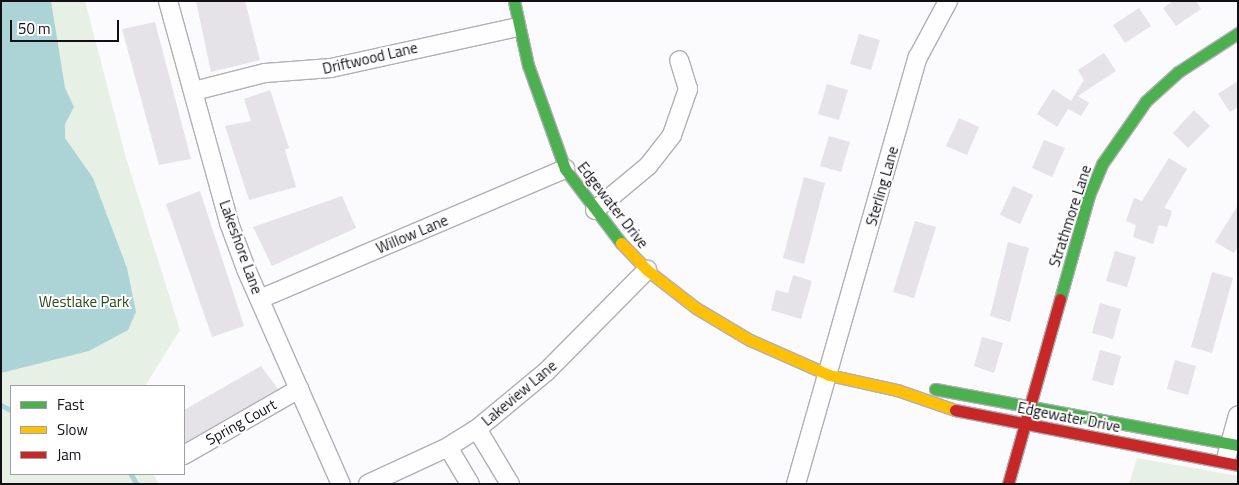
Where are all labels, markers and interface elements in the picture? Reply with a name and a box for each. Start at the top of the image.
scale bar [12,10,121,42]
text: 50 m [18,17,51,40]
street label: Driftwood Lane [321,38,419,78]
street label: Sterling Lane [862,144,902,228]
street label: Edgewater Drive [574,158,652,252]
street label: Strathmore Lane [1045,163,1095,269]
street label: Lakeshore Lane [216,198,266,296]
street label: Willow Lane [373,211,451,257]
park label: Westlake Park [39,293,129,311]
street label: Lakeview Lane [478,356,560,430]
legend [10,385,185,475]
text: Fast [57,393,84,416]
street label: Spring Court [203,395,279,449]
street label: Edgewater Drive [1016,398,1122,436]
text: Slow [57,418,88,441]
text: Jam [57,443,81,466]

